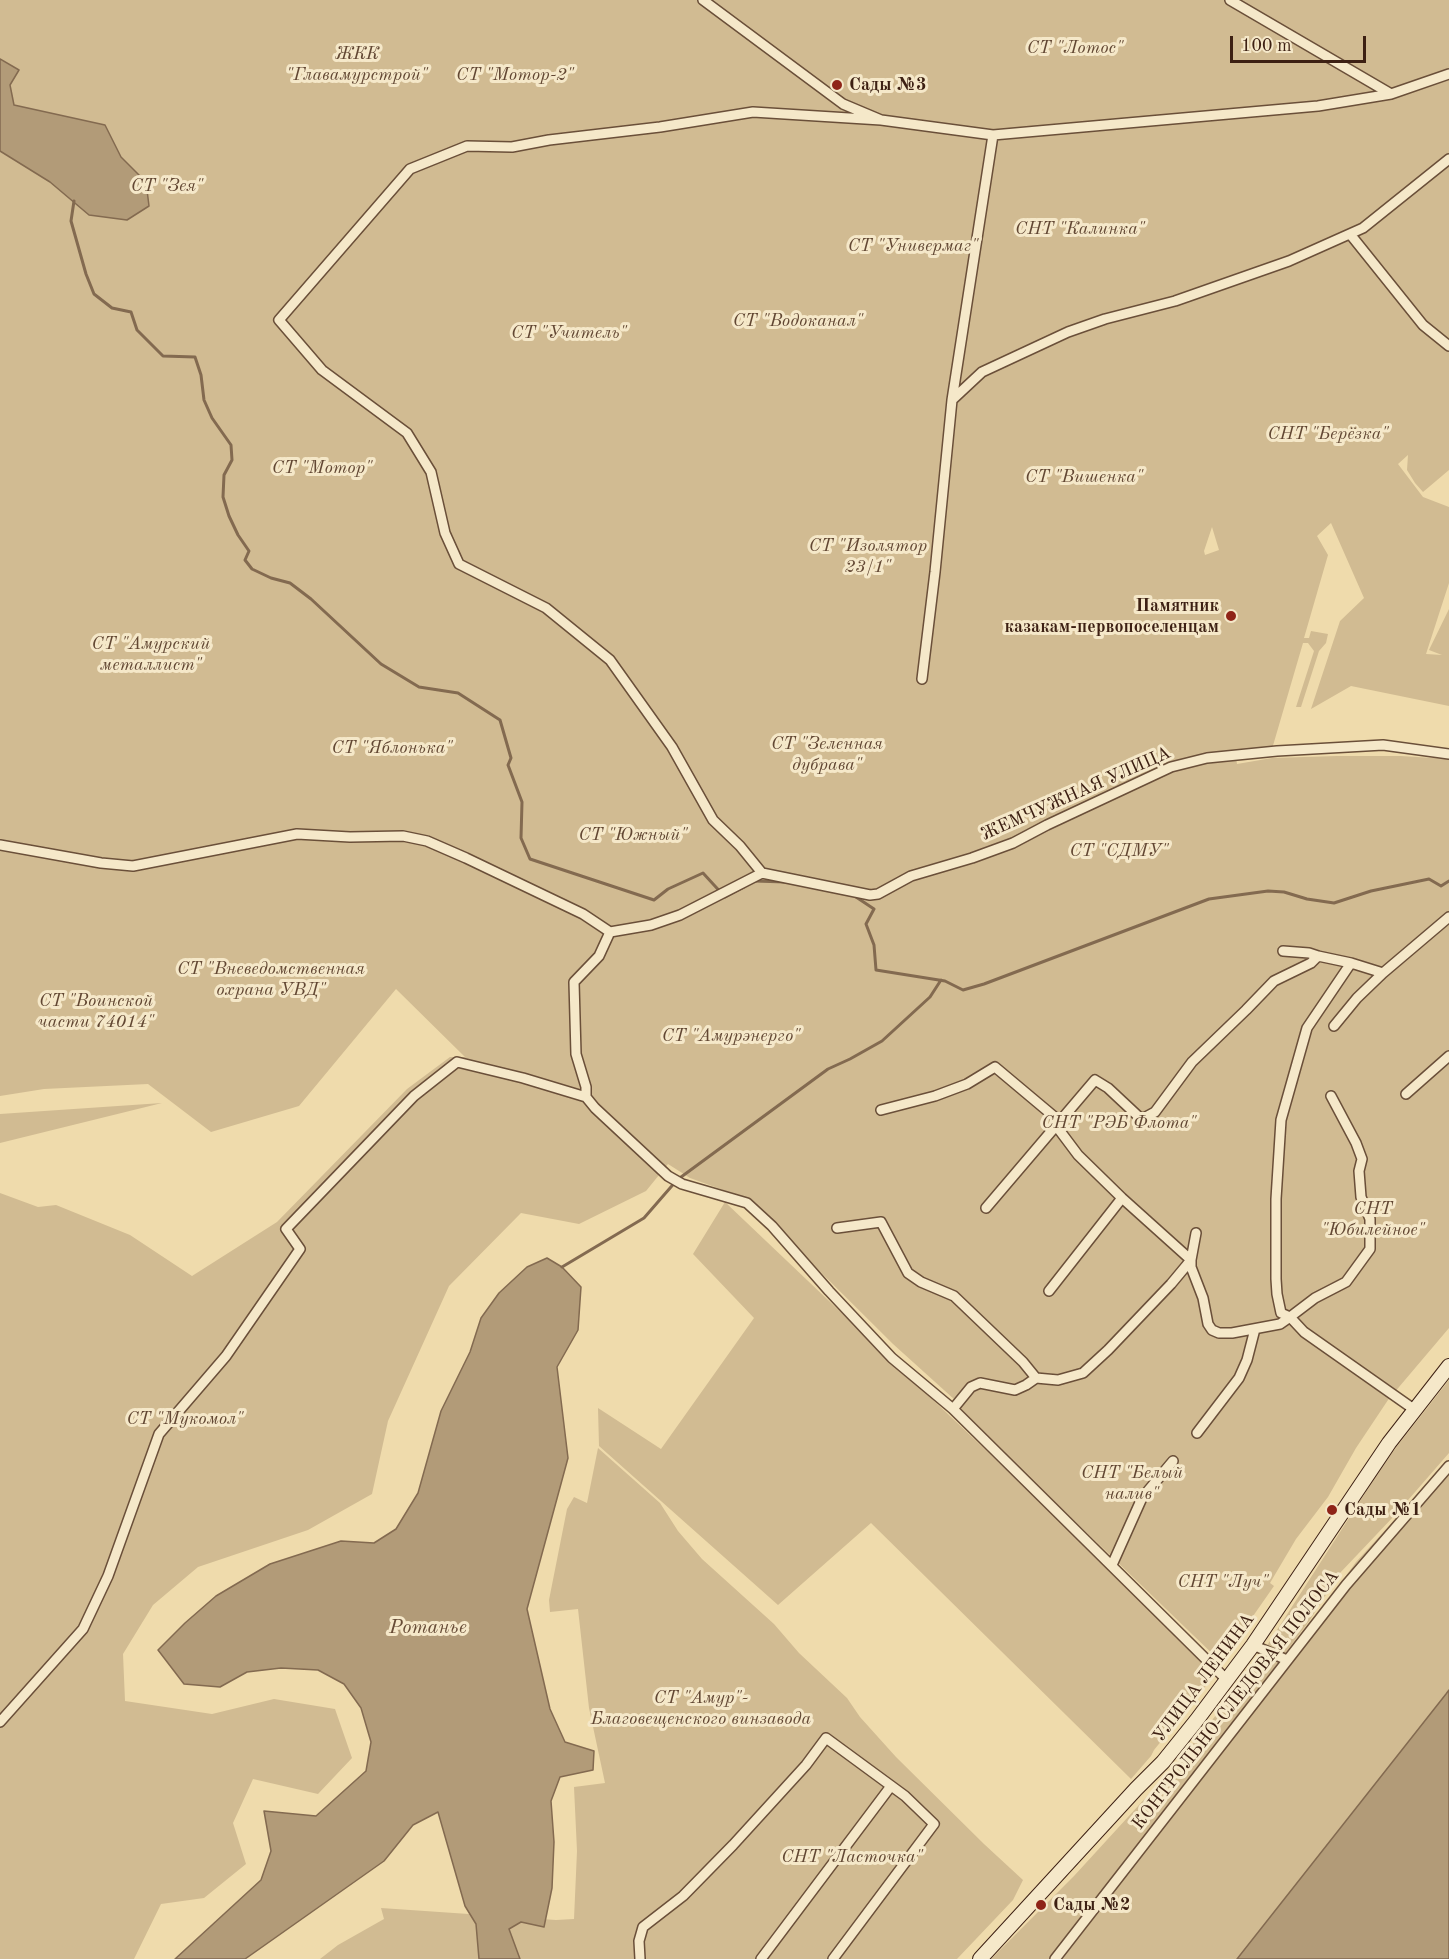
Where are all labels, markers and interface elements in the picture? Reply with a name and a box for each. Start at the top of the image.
scale bar [1233,24,1370,62]
park label: СТ "Лотос" [1027,37,1123,59]
text: 100 m [1241,37,1292,55]
park label: ЖКК "Главамурстрой" [286,43,428,86]
park label: СТ "Мотор-2" [456,64,574,86]
place label: Сады №3 [849,74,926,96]
marker: Сады №3 [830,78,844,92]
park label: СТ "Зея" [131,175,203,197]
park label: СНТ "Калинка" [1015,218,1145,240]
park label: СТ "Универмаг" [848,235,978,257]
park label: СТ "Водоканал" [733,310,863,332]
park label: СТ "Учитель" [511,322,627,344]
park label: СНТ "Берёзка" [1267,423,1389,445]
park label: СТ "Мотор" [272,457,372,479]
park label: СТ "Вишенка" [1025,466,1143,488]
park label: СТ "Изолятор 23/1" [809,535,927,578]
place label: Памятник казакам-первопоселенцам [1005,595,1219,638]
marker: Памятник казакам-первопоселенцам [1224,609,1238,623]
park label: СТ "Амурский металлист" [92,633,210,676]
park label: СТ "Зеленная дубрава" [771,733,883,776]
park label: СТ "Яблонька" [331,737,453,759]
street label: ЖЕМЧУЖНАЯ УЛИЦА [978,742,1174,846]
park label: СТ "Южный" [578,824,688,846]
park label: СТ "СДМУ" [1069,840,1169,862]
park label: СТ "Вневедомственная охрана УВД" [177,958,365,1000]
park label: СТ "Воинской части 74014" [38,990,154,1032]
park label: СТ "Амурэнерго" [662,1025,800,1047]
park label: СНТ "РЭБ Флота" [1042,1112,1196,1134]
park label: СНТ "Юбилейное" [1321,1198,1425,1240]
park label: СТ "Мукомол" [127,1408,243,1430]
park label: СНТ "Белый налив" [1081,1462,1183,1504]
place label: Сады №1 [1344,1499,1421,1521]
marker: Сады №1 [1325,1503,1339,1517]
street label: КОНТРОЛЬНО-СЛЕДОВАЯ ПОЛОСА [1128,1566,1344,1834]
park label: СНТ "Луч" [1177,1571,1269,1593]
street label: УЛИЦА ЛЕНИНА [1149,1609,1259,1747]
water label: Ротанье [389,1616,467,1640]
park label: СТ "Амур"- Благовещенского винзавода [591,1687,811,1730]
park label: СНТ "Ласточка" [781,1846,923,1868]
place label: Сады №2 [1053,1894,1130,1916]
marker: Сады №2 [1034,1898,1048,1912]

